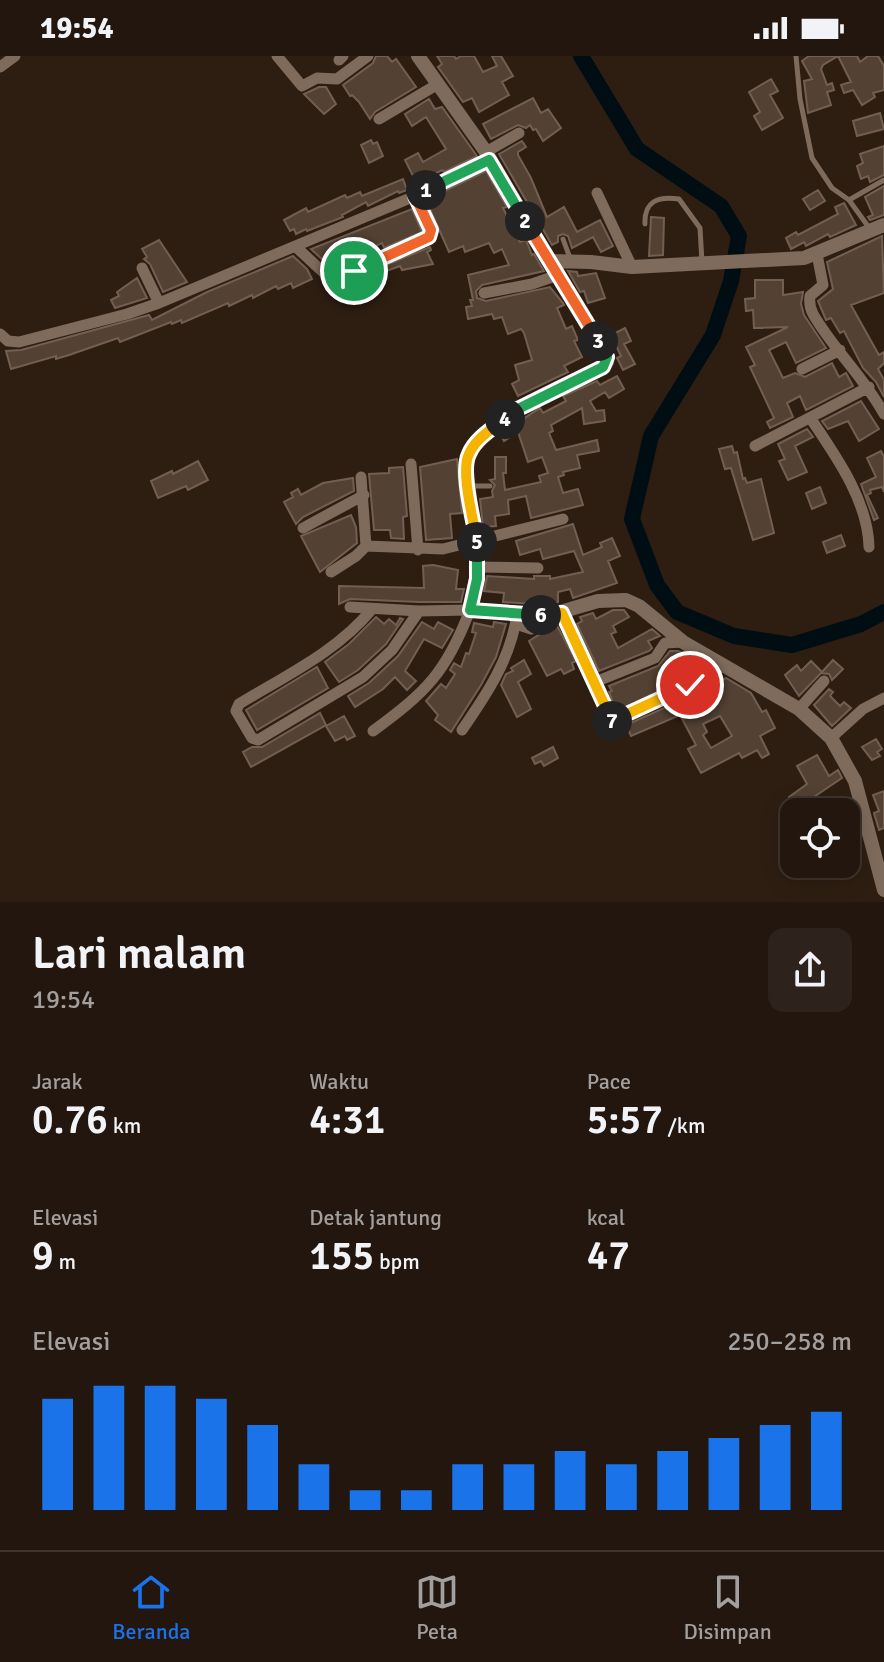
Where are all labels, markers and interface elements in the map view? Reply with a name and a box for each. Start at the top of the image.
text: 19:54 [40,10,114,47]
pin: 1 [406,170,446,210]
text: 1 [420,176,432,203]
pin: 2 [505,201,545,241]
text: 2 [519,207,531,234]
pin [320,237,388,305]
icon: arrive [332,249,376,293]
pin: 3 [578,321,618,361]
text: 3 [592,327,604,354]
pin: 4 [485,399,525,439]
text: 4 [499,405,511,432]
pin: 5 [457,522,497,562]
text: 5 [471,528,483,555]
pin: 6 [521,595,561,635]
text: 6 [535,601,547,628]
pin [656,651,724,719]
icon: check [668,663,712,707]
pin: 7 [592,701,632,741]
text: 7 [606,707,618,734]
map controls [780,798,860,878]
button: locate [780,798,860,878]
text: Lari malam [32,927,246,981]
button: share [768,928,852,1012]
text: 19:54 [32,984,95,1016]
text: Jarak [32,1068,83,1095]
text: Waktu [309,1068,369,1095]
text: Pace [587,1068,631,1095]
text: 0.76 [32,1095,108,1145]
text: 4:31 [309,1095,385,1145]
text: 5:57 [587,1095,663,1145]
text: km [108,1112,141,1139]
text: /km [663,1112,705,1139]
text: Elevasi [32,1204,98,1231]
text: Detak jantung [309,1204,442,1231]
text: kcal [587,1204,625,1231]
text: 9 [32,1231,54,1281]
text: 155 [309,1231,374,1281]
text: 47 [587,1231,630,1281]
text: m [54,1248,76,1275]
text: bpm [374,1248,420,1275]
text: Elevasi [32,1326,110,1358]
text: 250–258 m [728,1326,852,1358]
tab: Beranda [112,1570,190,1645]
tab: Peta [415,1570,459,1645]
tab: Disimpan [684,1570,772,1645]

